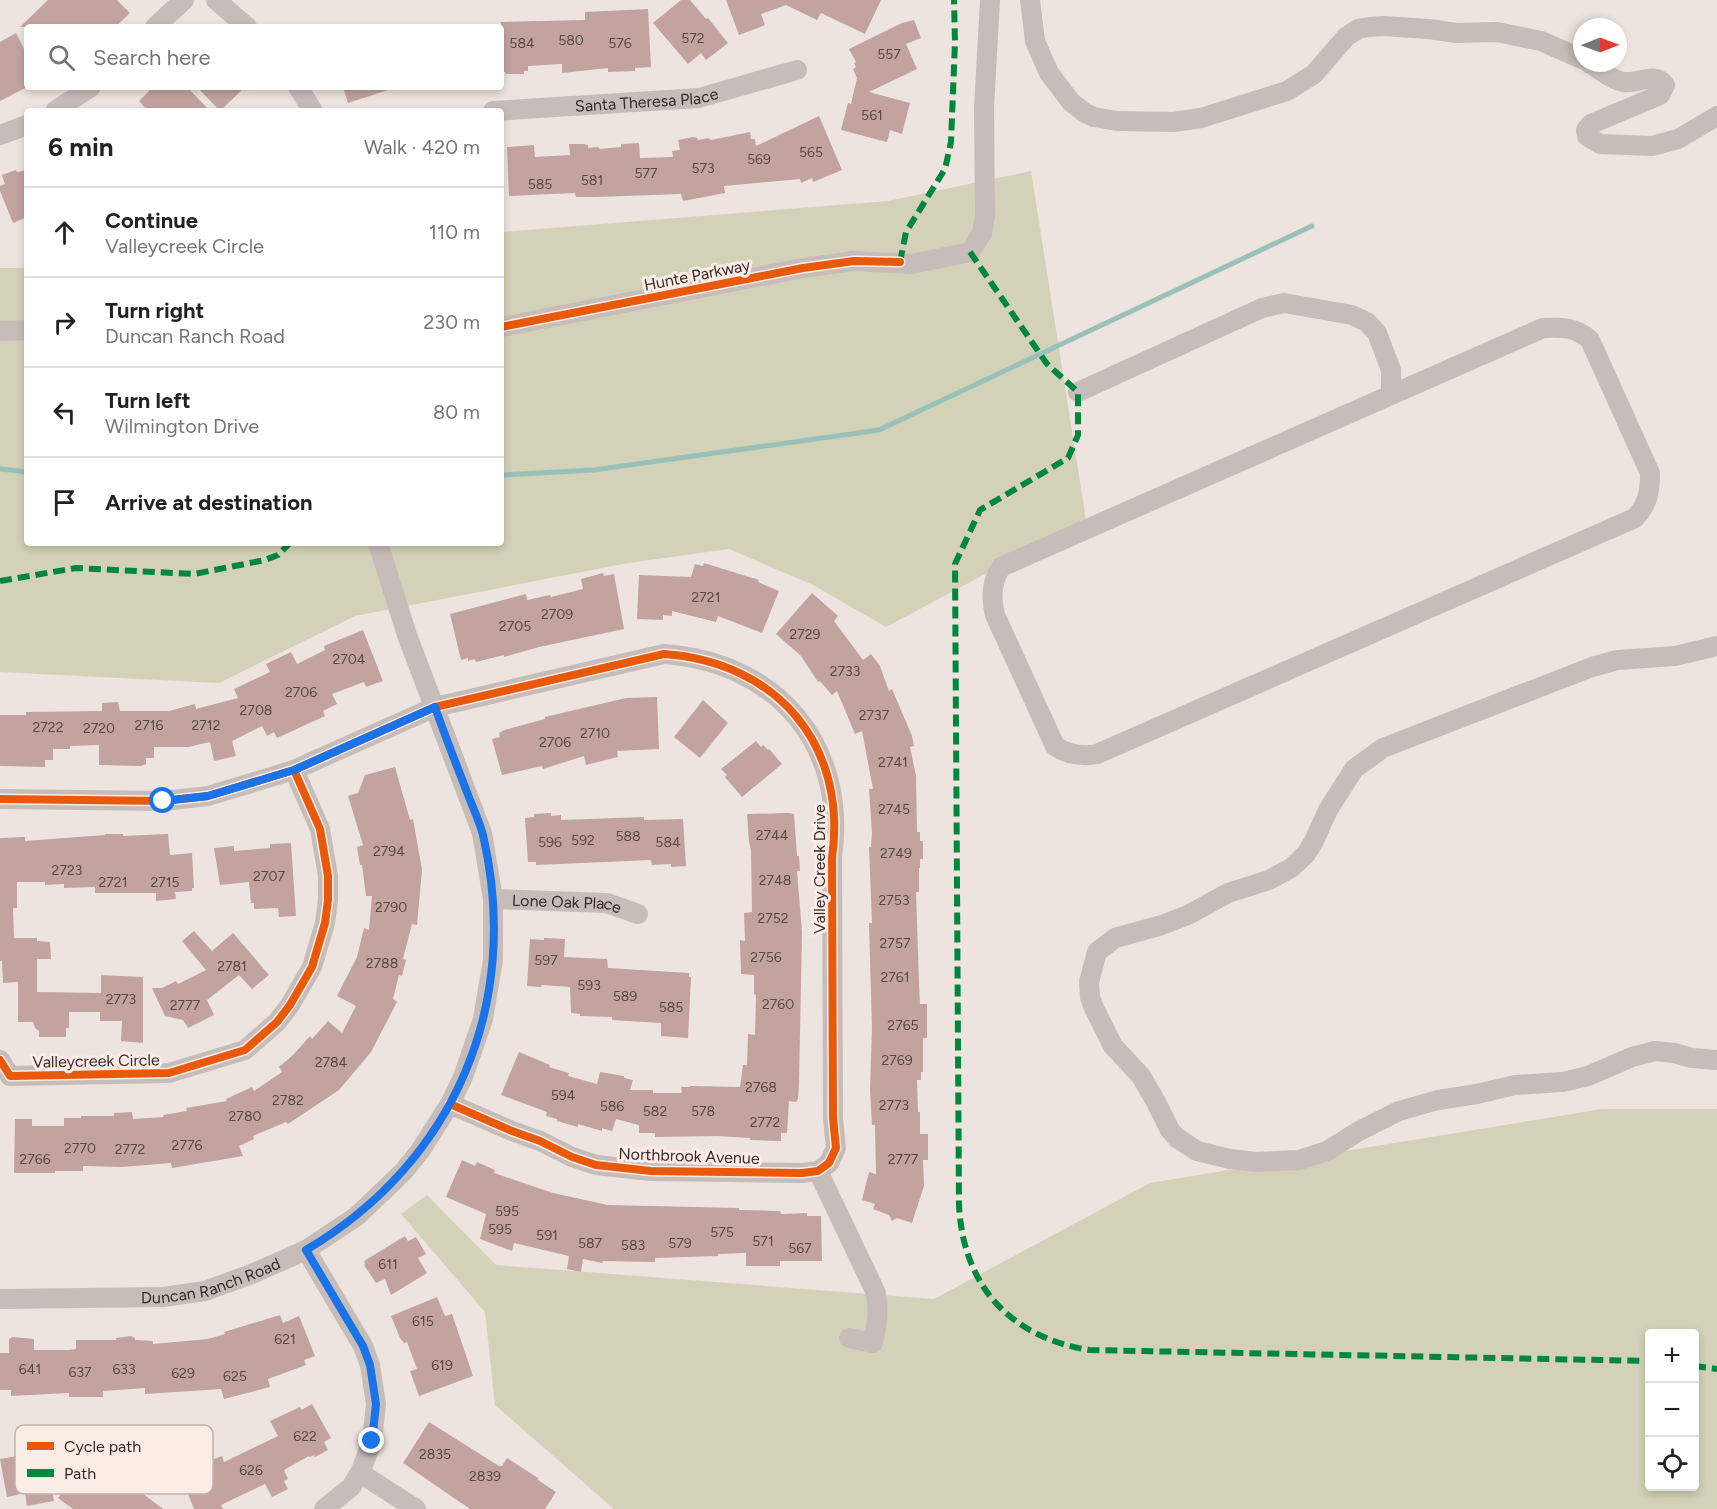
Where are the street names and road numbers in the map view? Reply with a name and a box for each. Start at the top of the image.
street label: Santa Theresa Place [574,83,721,115]
street label: Hunte Parkway [642,255,752,295]
street label: Valley Creek Drive [810,804,829,934]
street label: Lone Oak Place [512,890,624,917]
street label: Valleycreek Circle [32,1050,160,1072]
street label: Northbrook Avenue [618,1144,760,1168]
street label: Duncan Ranch Road [141,1253,283,1307]

